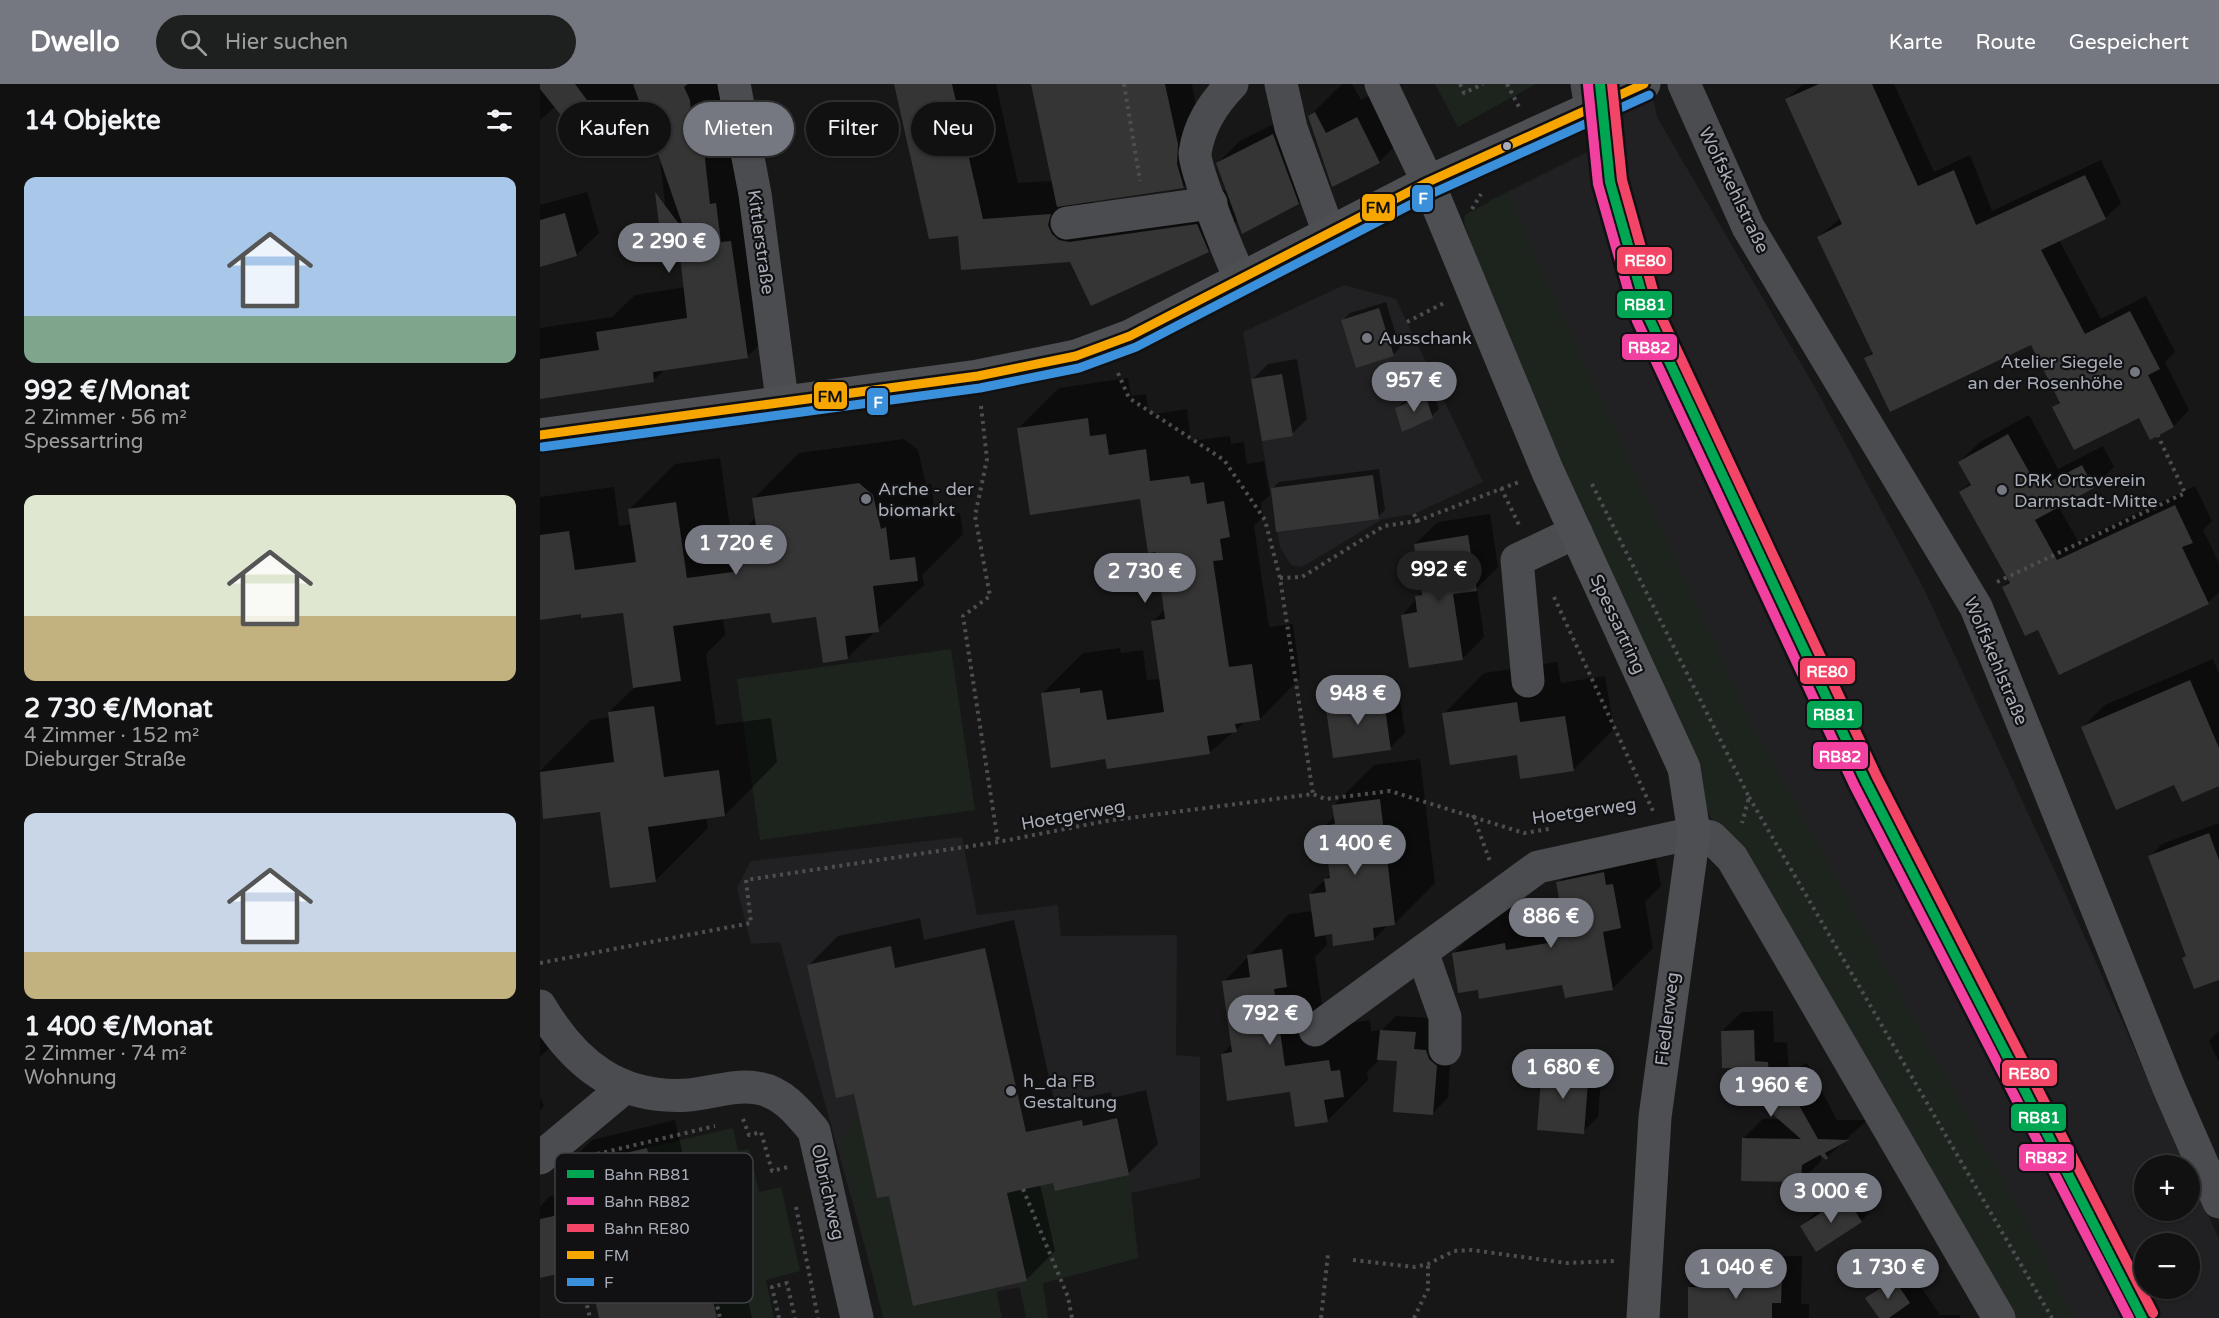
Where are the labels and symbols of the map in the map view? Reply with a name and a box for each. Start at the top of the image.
street label: Wolfskehlstraße [1694,124,1774,256]
unlabelled marker [1501,140,1513,152]
line badge: F [1411,184,1434,213]
street label: Kittlerstraße [743,188,779,296]
text: F [1418,189,1428,209]
line badge: FM [1361,193,1396,222]
text: FM [1365,198,1391,218]
pin: 2 290 € [614,223,724,274]
line badge: RE80 [1616,246,1673,275]
text: RE80 [1624,251,1666,271]
line badge: RB81 [1616,290,1673,319]
text: RB81 [1624,295,1666,315]
place label: Ausschank [1379,327,1472,349]
marker: Ausschank [1360,331,1374,345]
line badge: RB82 [1621,333,1678,361]
text: RB82 [1628,338,1670,358]
place label: Atelier Siegele an der Rosenhöhe [1968,351,2123,394]
pin: 957 € [1372,362,1456,413]
marker: Atelier Siegele an der Rosenhöhe [2128,365,2142,379]
line badge: FM [813,381,848,410]
text: FM [817,387,843,407]
line badge: F [866,387,889,416]
text: F [873,393,883,413]
place label: DRK Ortsverein Darmstadt-Mitte [2014,469,2158,512]
place label: Arche - der biomarkt [878,478,974,521]
marker: DRK Ortsverein Darmstadt-Mitte [1995,483,2009,497]
marker: Arche - der biomarkt [859,492,873,506]
pin: 1 720 € [681,525,791,576]
pin: 992 € [1397,551,1481,602]
pin: 2 730 € [1090,553,1200,604]
street label: Spessartring [1585,571,1651,677]
street label: Wolfskehlstraße [1959,594,2033,728]
line badge: RE80 [1799,657,1856,685]
text: RE80 [1806,662,1848,682]
pin: 948 € [1316,675,1400,726]
line badge: RB81 [1806,700,1863,729]
text: RB81 [1813,705,1855,725]
line badge: RB82 [1812,741,1869,770]
text: RB82 [1819,747,1861,767]
street label: Hoetgerweg [1530,793,1638,829]
street label: Hoetgerweg [1019,795,1127,835]
pin: 1 400 € [1300,825,1410,876]
pin: 886 € [1509,898,1593,949]
street label: Fiedlerweg [1650,971,1684,1067]
pin: 792 € [1228,995,1312,1046]
pin: 1 680 € [1508,1049,1618,1100]
line badge: RE80 [2001,1059,2058,1087]
text: RE80 [2008,1064,2050,1084]
pin: 1 960 € [1716,1067,1826,1118]
place label: h_da FB Gestaltung [1023,1070,1117,1113]
marker: h_da FB Gestaltung [1004,1084,1018,1098]
line badge: RB81 [2010,1103,2067,1132]
text: RB81 [2018,1108,2060,1128]
street label: Olbrichweg [806,1142,850,1242]
line badge: RB82 [2018,1143,2075,1172]
text: RB82 [2025,1148,2067,1168]
legend [555,1153,753,1303]
text: Bahn RB81 [604,1165,690,1185]
pin: 3 000 € [1776,1173,1886,1224]
text: Bahn RB82 [604,1192,690,1212]
text: Bahn RE80 [604,1219,689,1239]
text: FM [604,1246,629,1266]
pin: 1 040 € [1681,1249,1791,1300]
pin: 1 730 € [1833,1249,1943,1300]
text: F [604,1273,614,1293]

